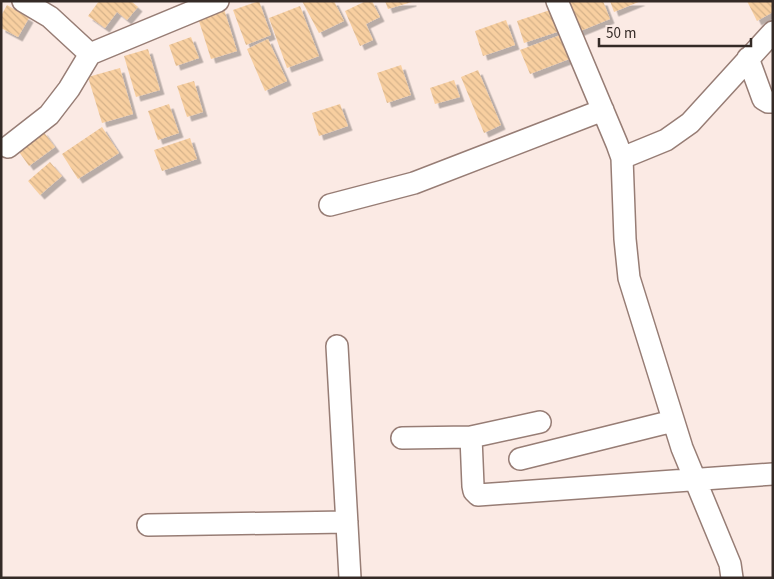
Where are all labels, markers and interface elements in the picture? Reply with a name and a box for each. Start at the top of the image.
scale bar [599,15,752,47]
text: 50 m [606,23,636,44]

